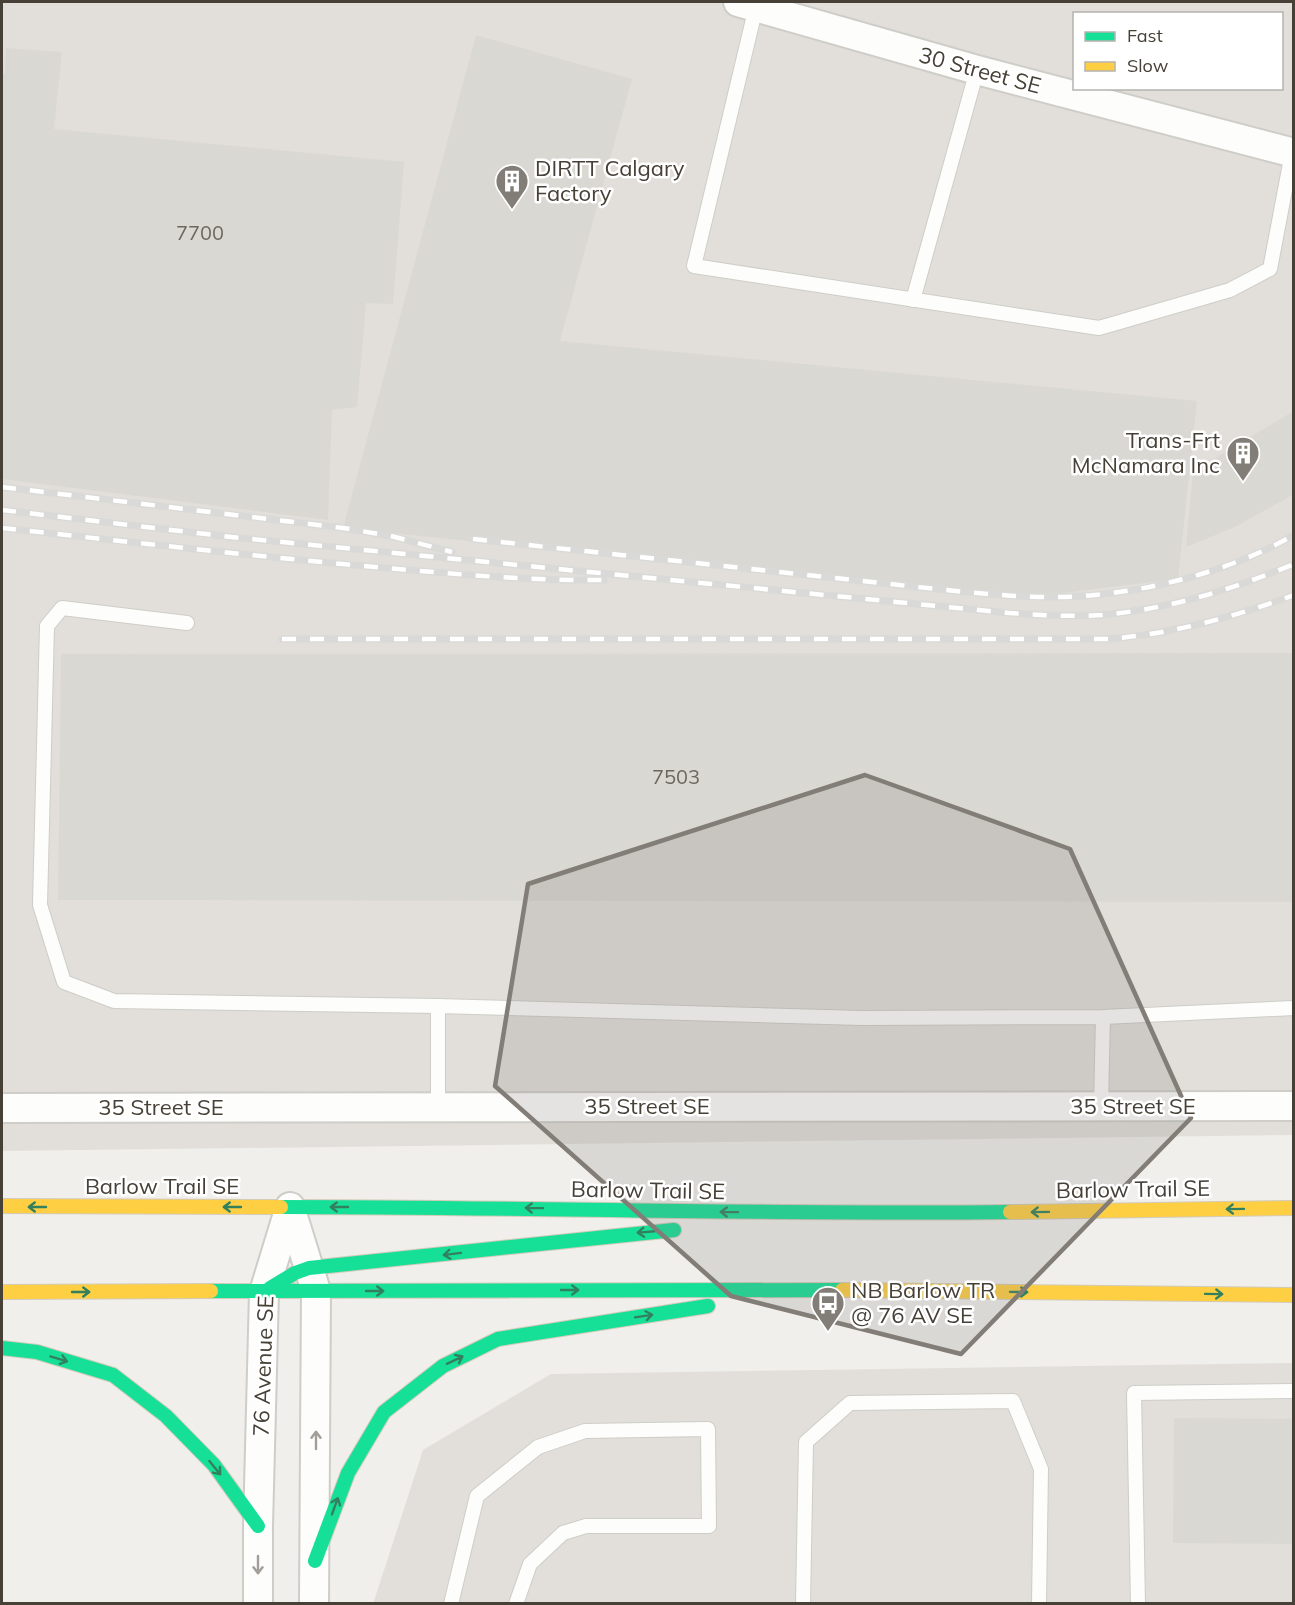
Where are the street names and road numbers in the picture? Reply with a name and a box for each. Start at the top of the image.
street label: 30 Street SE [916,40,1044,100]
street label: 35 Street SE [584,1092,710,1120]
street label: 35 Street SE [1070,1092,1196,1120]
street label: 35 Street SE [98,1093,224,1121]
street label: Barlow Trail SE [85,1172,239,1200]
street label: Barlow Trail SE [1056,1174,1210,1204]
street label: Barlow Trail SE [571,1175,725,1205]
street label: 76 Avenue SE [247,1295,279,1437]

